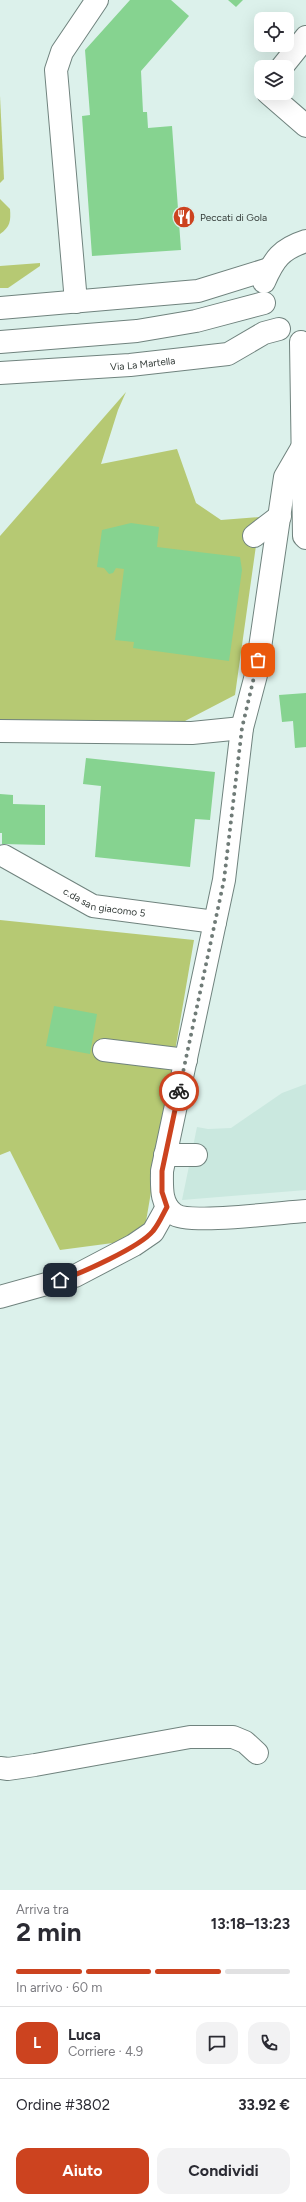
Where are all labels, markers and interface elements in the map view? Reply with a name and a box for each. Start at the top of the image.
map controls [254,12,294,100]
button: locate [254,12,294,52]
button: layers [254,60,294,100]
restaurant icon: Peccati di Gola [171,204,197,230]
place label: Peccati di Gola [200,211,267,224]
street label: Via La Martella [110,353,176,373]
pin [241,643,275,677]
icon: bag [247,649,269,671]
street label: c.da san giacomo 5 [61,884,147,919]
courier [159,1071,199,1111]
icon: bike [168,1080,190,1102]
pin [43,1263,77,1297]
icon: home [49,1269,71,1291]
text: Arriva tra [16,1902,69,1917]
text: 13:18–13:23 [211,1915,290,1933]
text: 2 min [16,1916,82,1948]
text: In arrivo · 60 m [16,1980,102,1995]
button: chat [196,2022,238,2064]
button: phone [248,2022,290,2064]
text: Luca [68,2026,101,2044]
text: L [33,2034,41,2052]
text: Corriere · 4.9 [68,2044,143,2059]
text: Ordine #3802 [16,2096,110,2114]
text: 33.92 € [238,2096,290,2114]
button: Aiuto [16,2148,149,2194]
button: Condividi [157,2148,290,2194]

